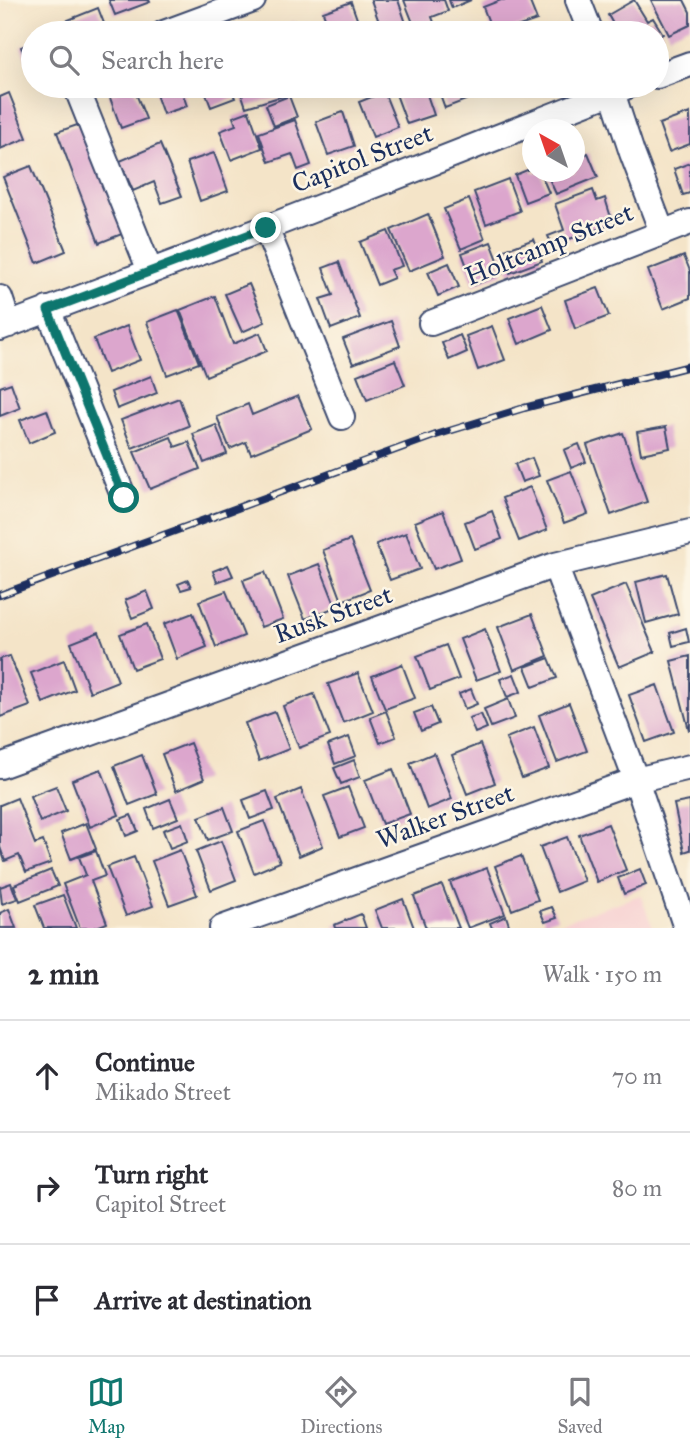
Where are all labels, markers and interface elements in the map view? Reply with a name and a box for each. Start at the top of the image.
search box [21,21,669,98]
icon: search [45,41,83,79]
text: Search here [101,44,224,76]
street label: Capitol Street [287,116,437,200]
north arrow [522,119,585,182]
street label: Holtcamp Street [460,196,638,292]
route end [250,212,281,243]
route start [108,482,139,513]
street label: Rusk Street [269,578,397,650]
street label: Walker Street [372,776,518,856]
text: 2 min [28,956,99,992]
text: Walk · 150 m [542,960,662,988]
text: Continue [95,1046,195,1078]
icon: ahead [28,1057,66,1095]
text: 70 m [612,1062,662,1090]
text: Mikado Street [95,1078,231,1106]
text: Turn right [95,1158,208,1190]
icon: right [28,1169,66,1207]
text: 80 m [612,1174,662,1202]
text: Capitol Street [95,1190,226,1218]
icon: arrive [28,1281,66,1319]
text: Arrive at destination [95,1284,312,1316]
tab: Map [87,1373,125,1438]
tab: Directions [300,1373,382,1438]
tab: Saved [557,1373,603,1438]

